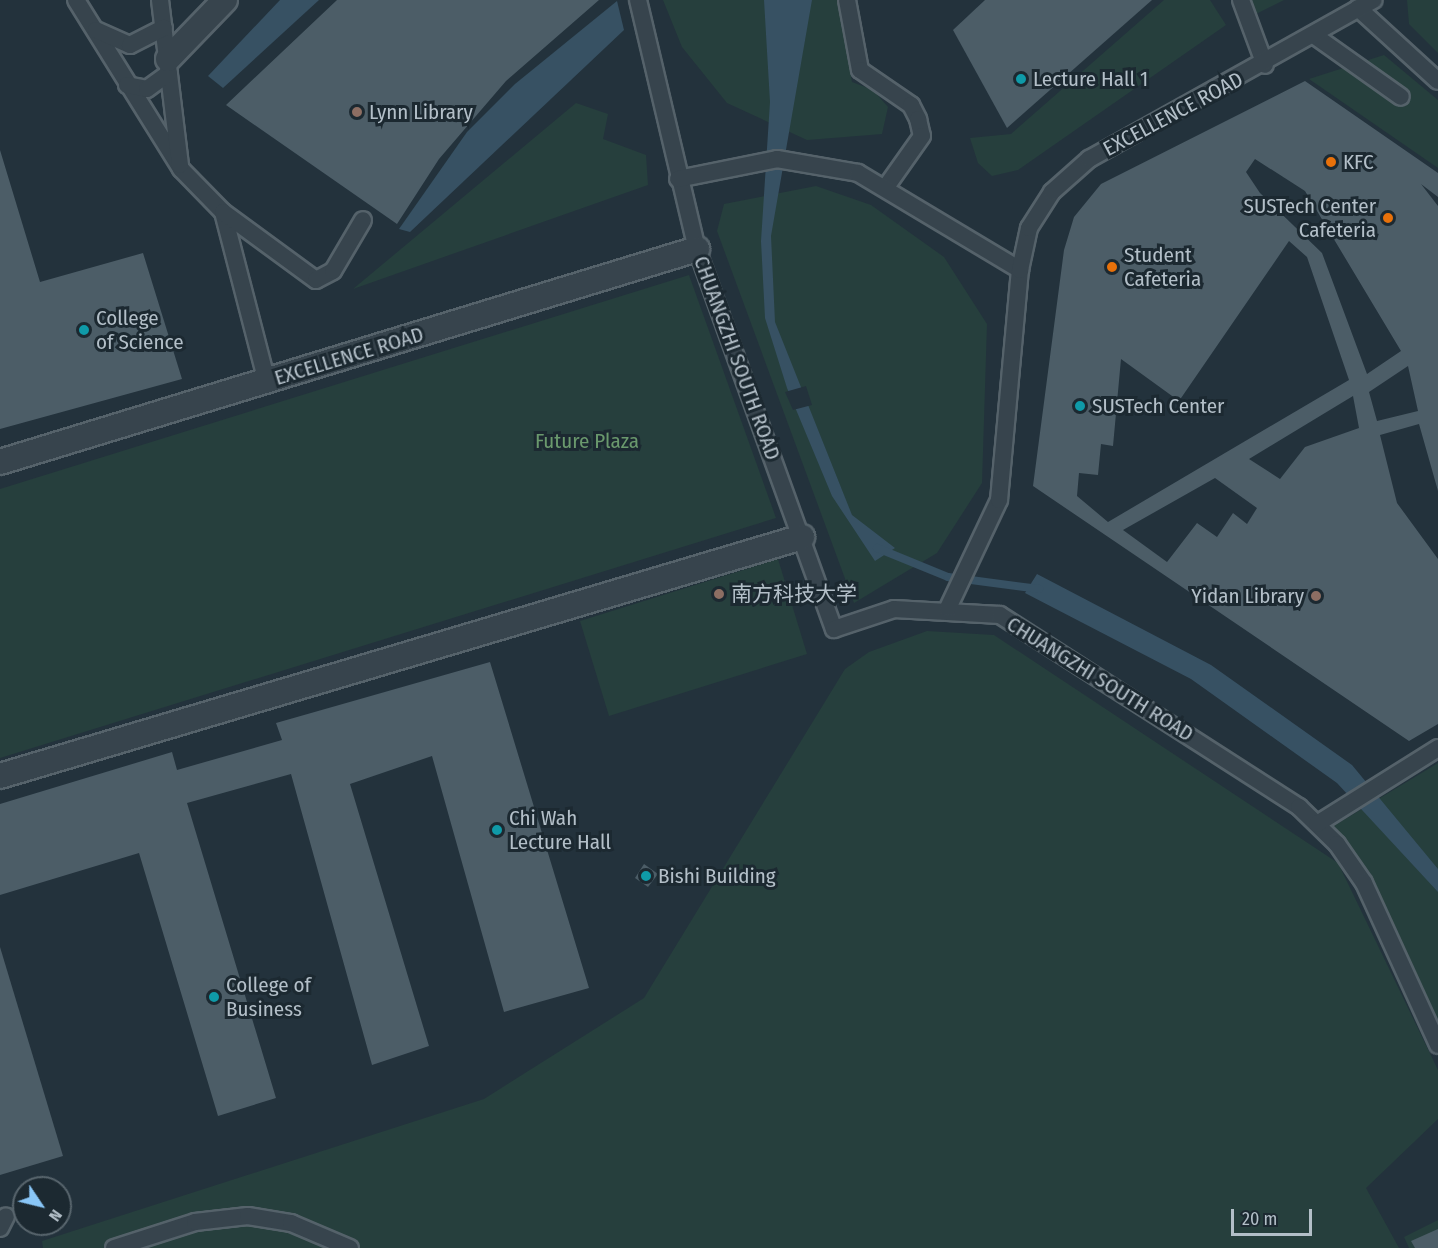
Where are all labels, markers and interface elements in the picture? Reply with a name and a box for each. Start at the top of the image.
place label: Lecture Hall 1 [1033,66,1148,92]
street label: EXCELLENCE ROAD [1099,67,1247,161]
marker: Lecture Hall 1 [1014,72,1028,86]
place label: Lynn Library [369,99,473,125]
marker: Lynn Library [350,105,364,119]
place label: KFC [1343,149,1374,175]
marker: KFC [1324,155,1338,169]
place label: SUSTech Center Cafeteria [1244,193,1376,243]
marker: SUSTech Center Cafeteria [1381,211,1395,225]
place label: Student Cafeteria [1124,242,1201,292]
street label: CHUANGZHI SOUTH ROAD [688,253,786,463]
marker: Student Cafeteria [1105,260,1119,274]
place label: College of Science [96,305,184,355]
street label: EXCELLENCE ROAD [271,321,427,391]
marker: College of Science [77,323,91,337]
place label: SUSTech Center [1092,393,1224,419]
marker: SUSTech Center [1073,399,1087,413]
park label: Future Plaza [535,428,639,454]
place label: 南方科技大学 [731,581,857,607]
place label: Yidan Library [1191,583,1304,609]
marker: 南方科技大学 [712,587,726,601]
marker: Yidan Library [1309,589,1323,603]
street label: CHUANGZHI SOUTH ROAD [1002,611,1198,747]
place label: Chi Wah Lecture Hall [509,805,611,855]
marker: Chi Wah Lecture Hall [490,823,504,837]
place label: Bishi Building [658,863,776,889]
marker: Bishi Building [639,869,653,883]
place label: College of Business [226,972,311,1022]
marker: College of Business [207,990,221,1004]
north arrow [12,1176,72,1236]
scale bar [1234,1197,1315,1235]
text: N [45,1206,66,1225]
text: 20 m [1242,1208,1277,1230]

